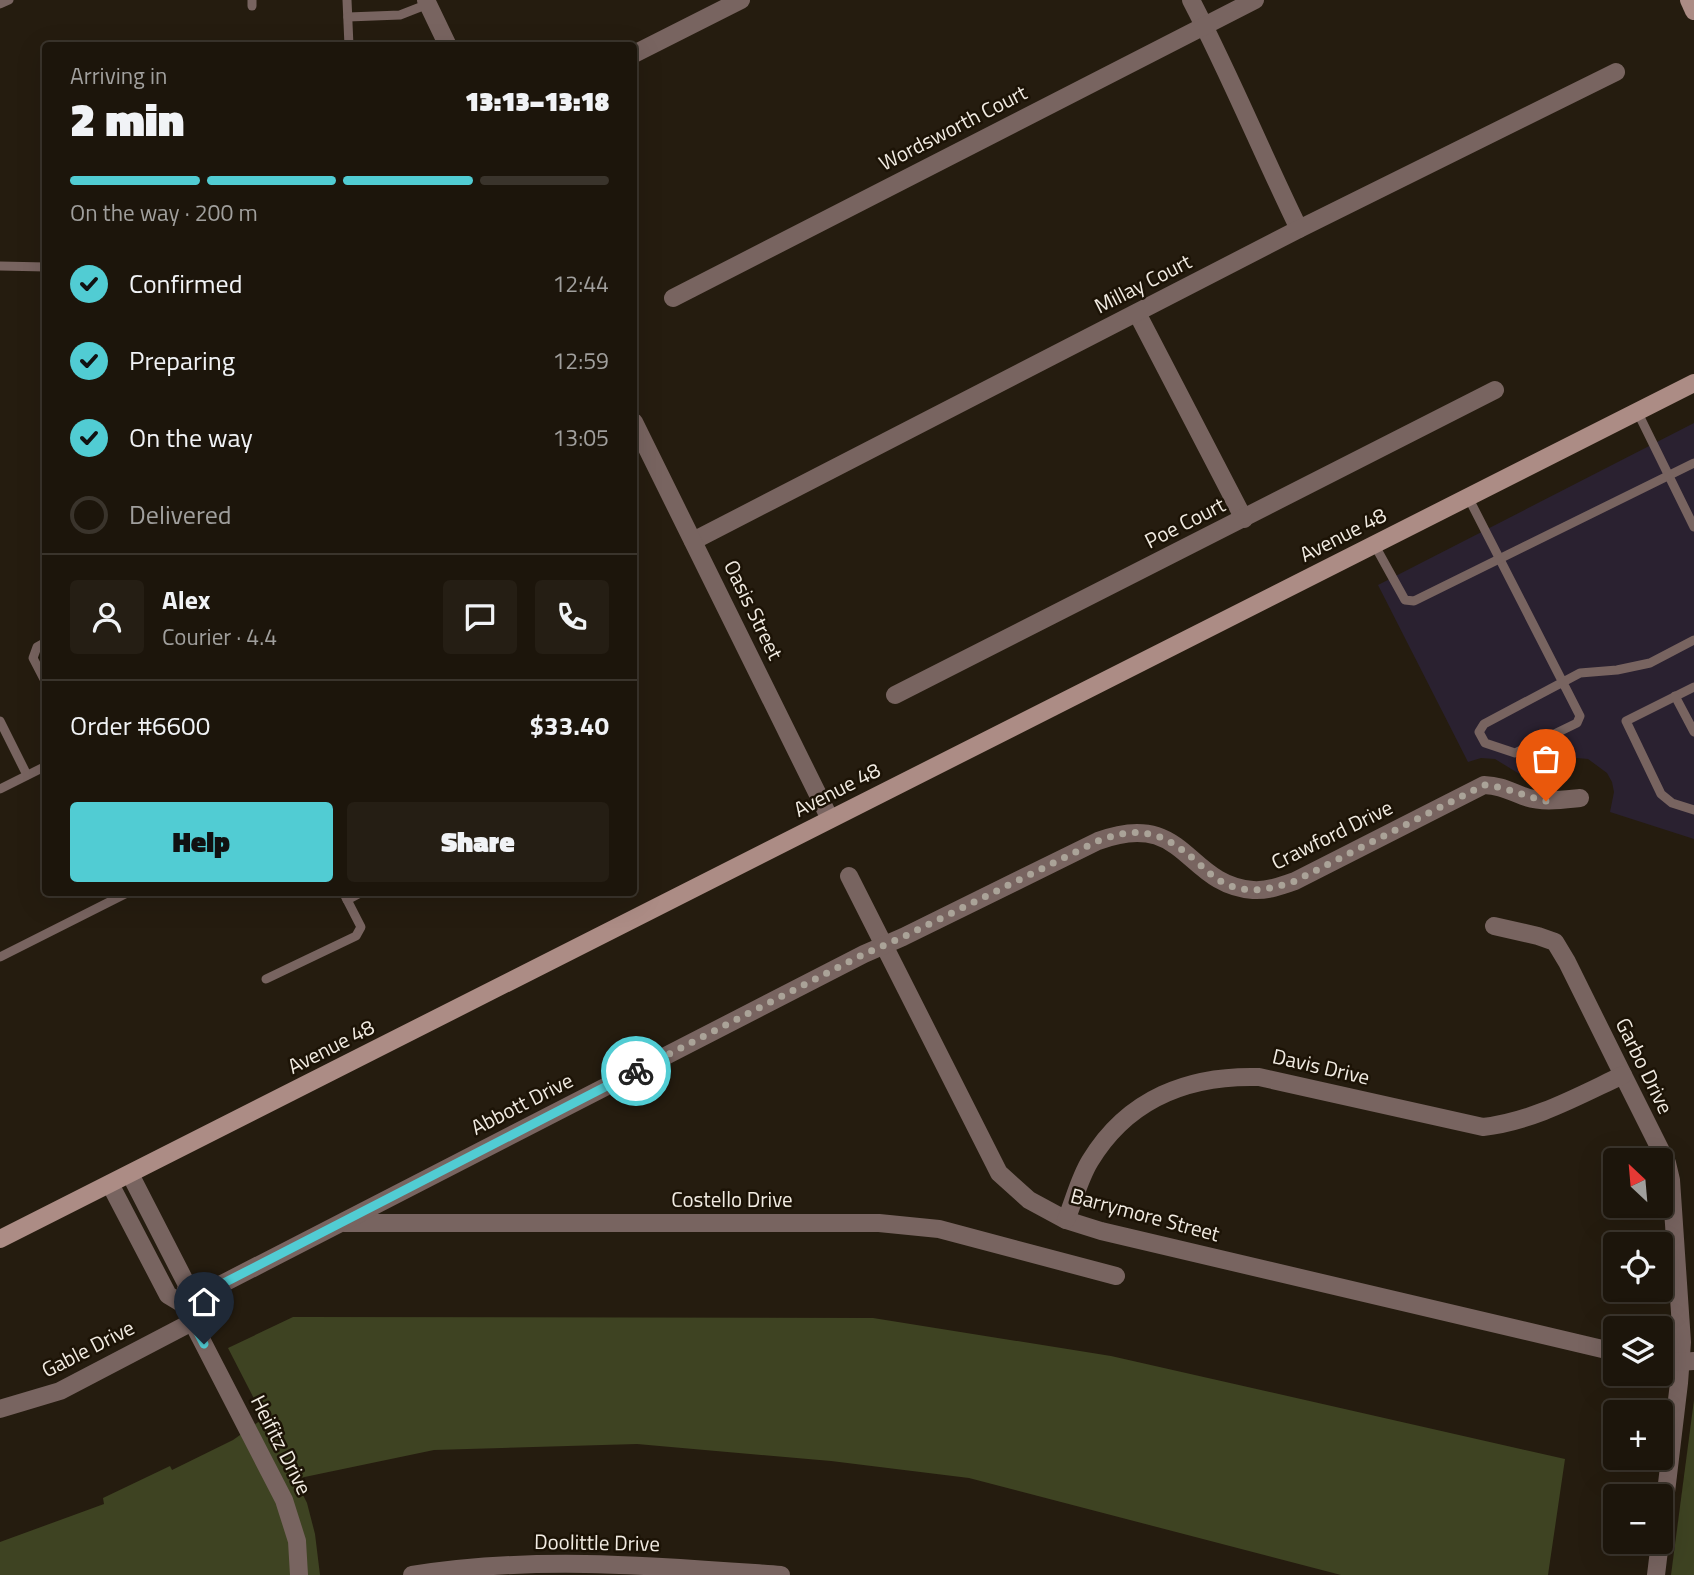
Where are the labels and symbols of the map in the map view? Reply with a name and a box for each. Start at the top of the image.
street label: Wordsworth Court [873,76,1033,178]
street label: Millay Court [1088,245,1197,321]
street label: Poe Court [1139,488,1231,556]
street label: Avenue 48 [1293,498,1392,570]
street label: Oasis Street [716,554,792,665]
pin [1516,729,1576,801]
street label: Avenue 48 [787,753,886,825]
street label: Crawford Drive [1265,791,1398,877]
street label: Avenue 48 [281,1010,380,1082]
street label: Garbo Drive [1608,1012,1682,1119]
courier [601,1036,671,1106]
street label: Davis Drive [1269,1039,1373,1093]
street label: Abbott Drive [465,1064,578,1143]
north arrow [1603,1148,1673,1218]
street label: Barrymore Street [1067,1179,1224,1249]
street label: Costello Drive [671,1183,793,1215]
pin [174,1272,234,1344]
street label: Gable Drive [36,1311,140,1385]
street label: Heifitz Drive [243,1389,321,1500]
street label: Doolittle Drive [534,1525,660,1559]

